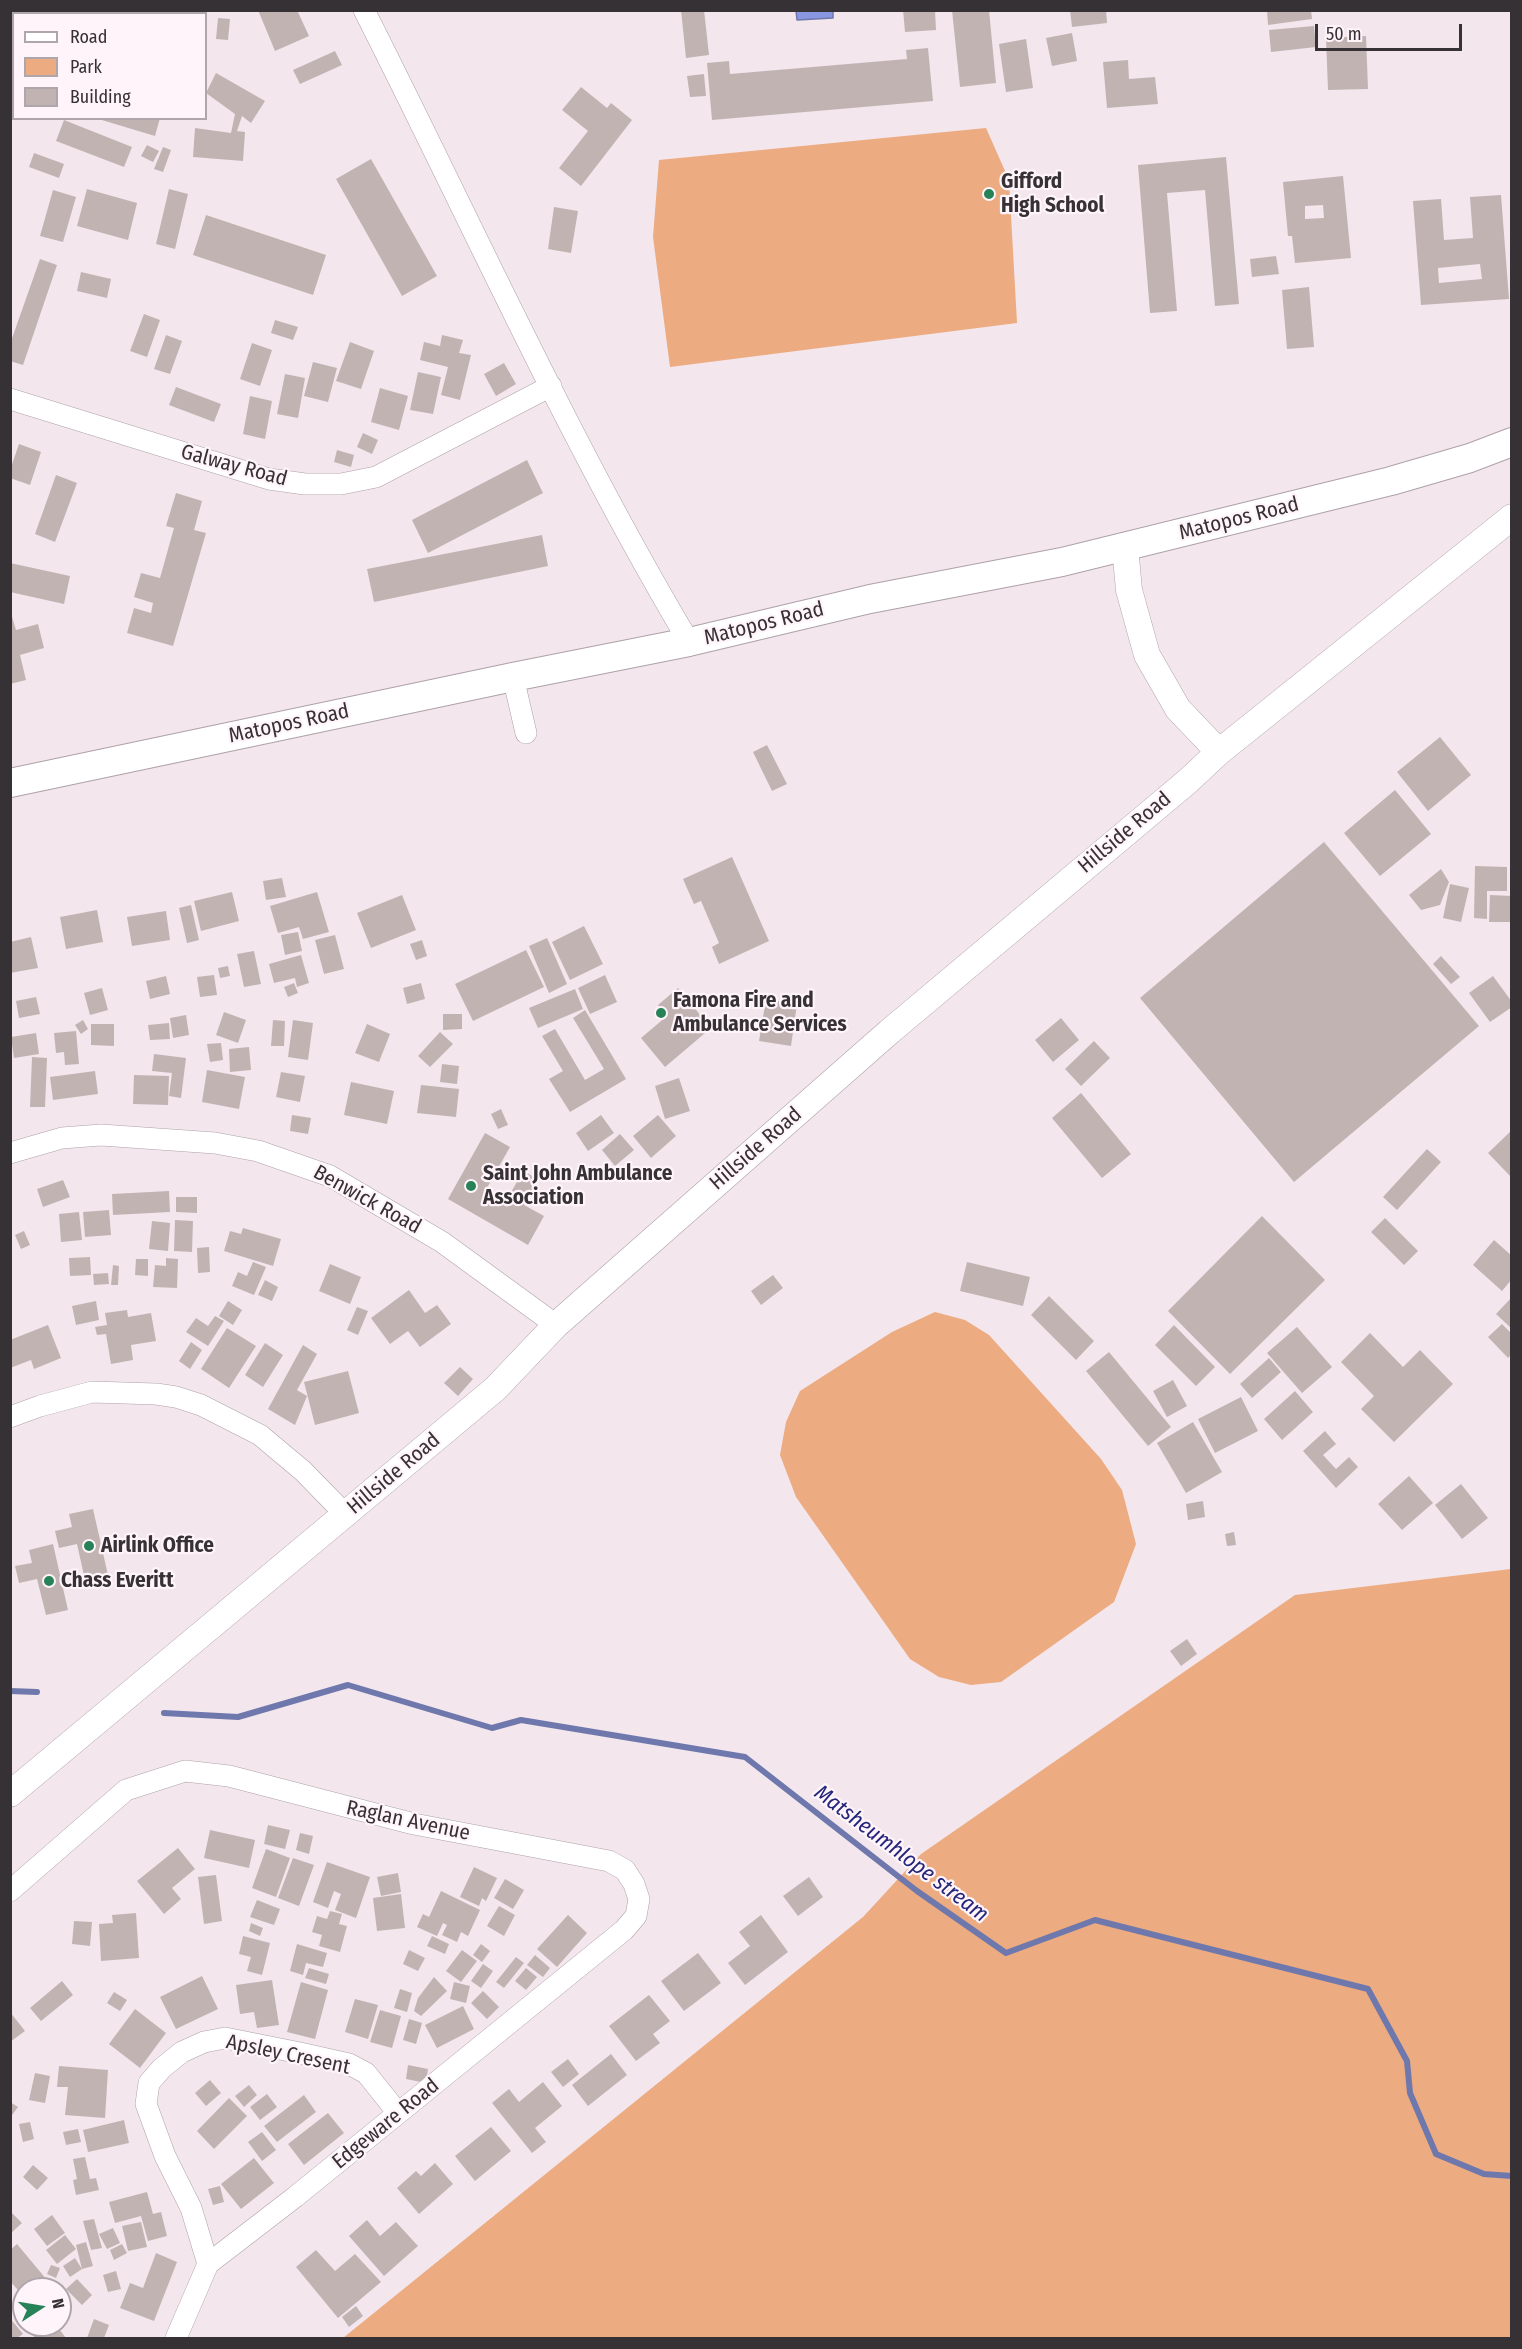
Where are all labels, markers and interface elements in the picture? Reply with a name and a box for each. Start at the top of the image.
legend [12,12,207,120]
scale bar [1318,12,1465,50]
text: 50 m [1326,23,1362,45]
text: Road [70,26,107,48]
text: Park [70,56,102,78]
text: Building [70,86,131,108]
place label: Gifford High School [1001,169,1104,219]
marker: Gifford High School [982,187,996,201]
street label: Galway Road [178,440,290,492]
street label: Matopos Road [1177,492,1301,546]
street label: Matopos Road [702,597,826,651]
street label: Matopos Road [226,699,352,749]
street label: Hillside Road [1073,787,1177,879]
place label: Famona Fire and Ambulance Services [673,988,847,1038]
marker: Famona Fire and Ambulance Services [654,1006,668,1020]
street label: Hillside Road [705,1102,807,1196]
street label: Benwick Road [309,1160,425,1240]
place label: Saint John Ambulance Association [483,1161,672,1211]
marker: Saint John Ambulance Association [464,1179,478,1193]
street label: Hillside Road [342,1428,446,1520]
place label: Airlink Office [101,1533,214,1559]
marker: Airlink Office [82,1539,96,1553]
place label: Chass Everitt [61,1568,174,1594]
marker: Chass Everitt [42,1574,56,1588]
water label: Matsheumhlope stream [809,1780,993,1928]
street label: Raglan Avenue [344,1796,472,1846]
street label: Apsley Cresent [224,2030,352,2080]
street label: Edgeware Road [328,2073,444,2175]
north arrow [12,2277,72,2337]
text: N [48,2297,68,2310]

